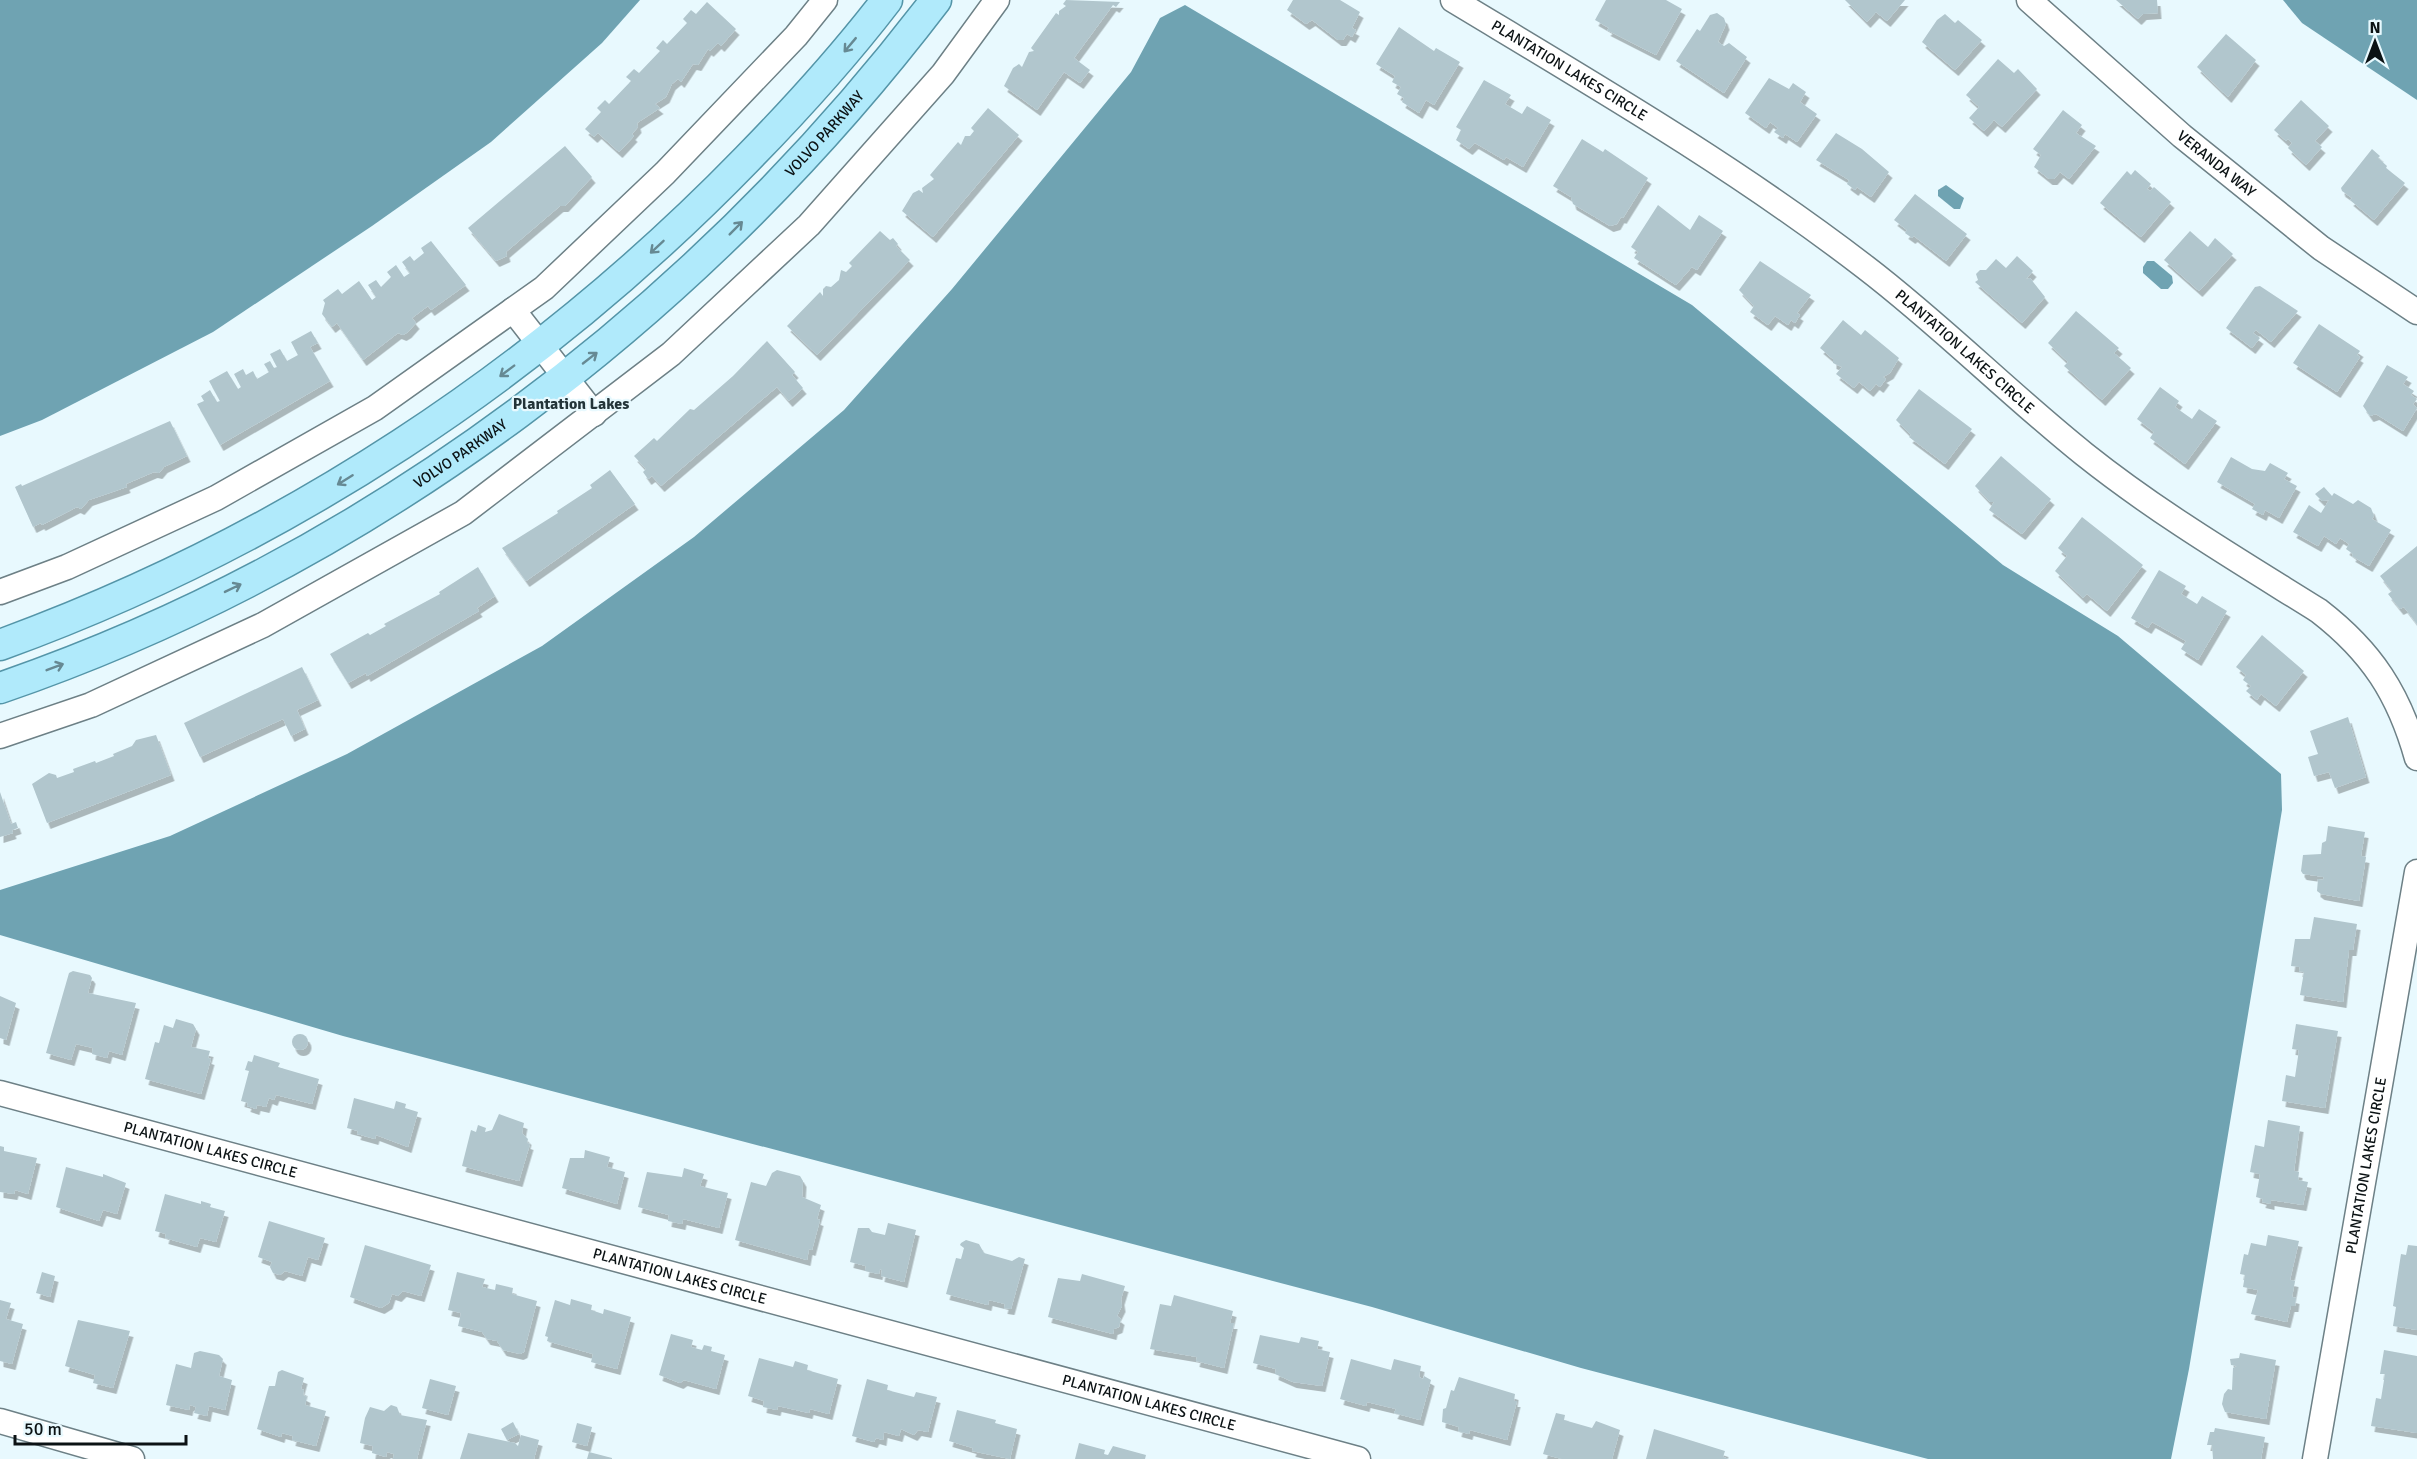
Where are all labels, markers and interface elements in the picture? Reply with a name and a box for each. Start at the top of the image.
north arrow [2345,12,2405,72]
street label: PLANTATION LAKES CIRCLE [1488,16,1651,125]
text: N [2369,18,2381,38]
one-way arrow [843,37,856,53]
street label: VOLVO PARKWAY [781,87,868,180]
street label: VERANDA WAY [2174,127,2260,201]
one-way arrow [729,221,743,236]
one-way arrow [650,240,665,254]
street label: PLANTATION LAKES CIRCLE [1892,286,2038,417]
one-way arrow [582,351,598,364]
one-way arrow [500,365,516,378]
district label: Plantation Lakes [513,394,629,414]
street label: VOLVO PARKWAY [410,415,511,492]
one-way arrow [337,474,354,487]
one-way arrow [224,582,242,594]
one-way arrow [45,661,64,672]
street label: PLANTATION LAKES CIRCLE [2342,1076,2390,1255]
street label: PLANTATION LAKES CIRCLE [122,1118,299,1182]
street label: PLANTATION LAKES CIRCLE [591,1244,769,1308]
street label: PLANTATION LAKES CIRCLE [1060,1371,1238,1435]
scale bar [15,1408,186,1446]
text: 50 m [24,1418,62,1440]

